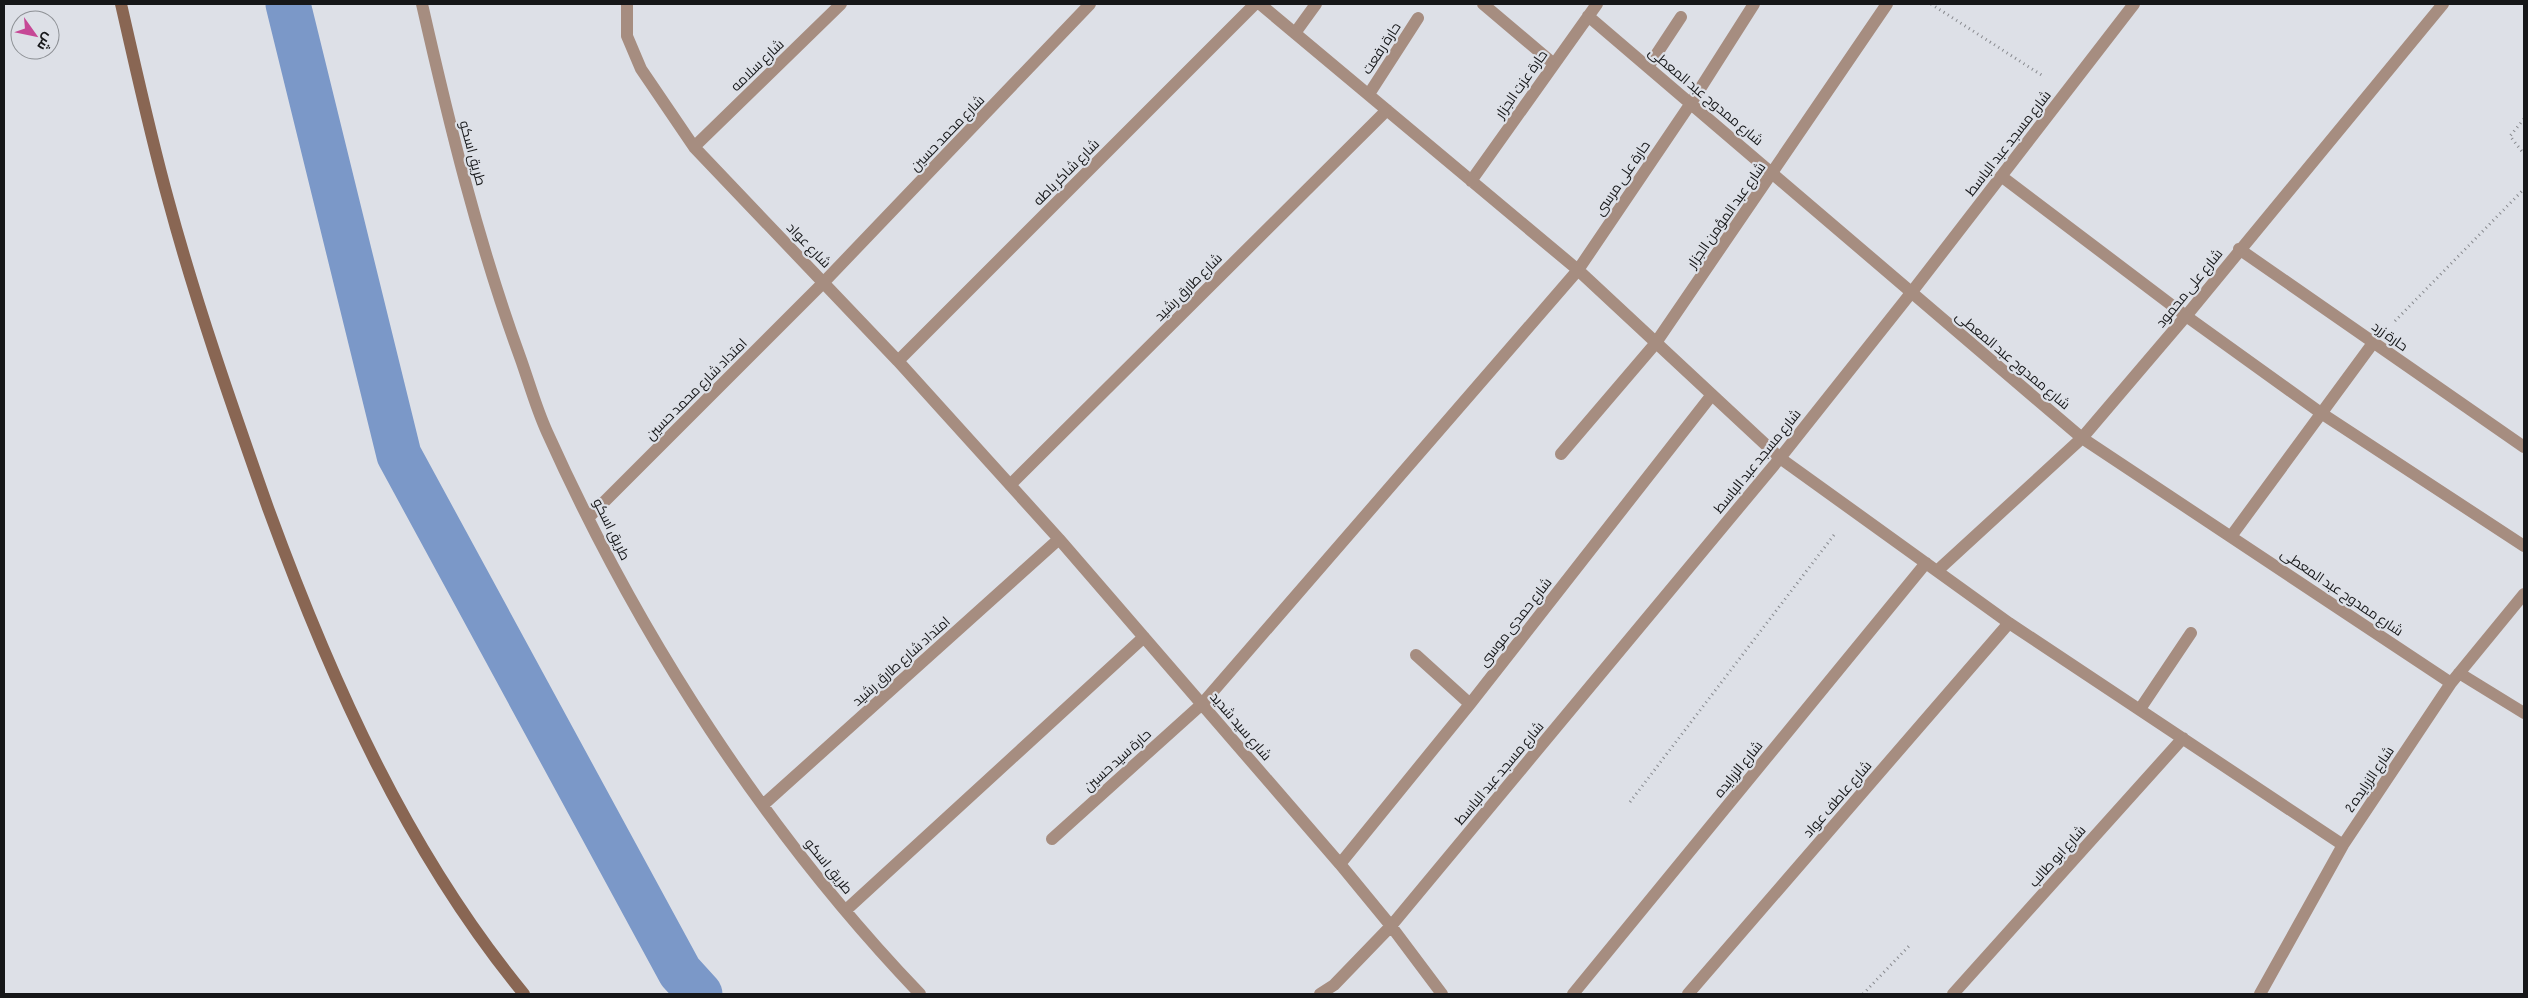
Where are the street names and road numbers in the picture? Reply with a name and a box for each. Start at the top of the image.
street label: حارة رفعت [1358,19,1404,77]
street label: شارع سلامه [727,36,787,95]
street label: شارع ممدوح عبد المعطى [1645,44,1766,149]
street label: حارة عزت الجزار [1491,47,1551,123]
street label: شارع مسجد عبد الباسط [1962,87,2055,199]
street label: شارع محمد حسين [907,92,988,175]
street label: طريق اسكو [456,119,489,188]
street label: شارع شاكر باطه [1030,136,1103,209]
street label: حارة على مرسى [1591,137,1654,219]
street label: شارع عبد المؤمن الجزار [1683,159,1769,272]
street label: شارع عواد [783,219,834,271]
street label: شارع على محمود [2152,246,2226,331]
street label: شارع طارق رشيد [1151,250,1226,325]
street label: شارع ممدوح عبد المعطى [1952,308,2073,413]
street label: حارة زرد [2368,318,2411,355]
street label: امتداد شارع محمد حسين [642,335,751,444]
street label: شارع مسجد عبد الباسط [1710,406,1805,517]
street label: طريق اسكو [589,495,634,563]
street label: شارع ممدوح عبد المعطى [2277,545,2406,640]
street label: شارع حمدى موسى [1475,574,1555,670]
street label: امتداد شارع طارق رشيد [849,613,954,710]
street label: شارع سيد شديد [1206,689,1275,764]
street label: شارع مسجد عبد الباسط [1451,718,1547,828]
street label: حارة سيد حسين [1080,726,1155,795]
street label: شارع الزرايده [1710,738,1766,801]
street label: شارع الزرايده 2 [2341,743,2398,816]
street label: شارع عاطف عواد [1799,757,1875,841]
street label: شارع ابو طالب [2025,822,2089,891]
street label: طريق اسكو [801,835,856,898]

